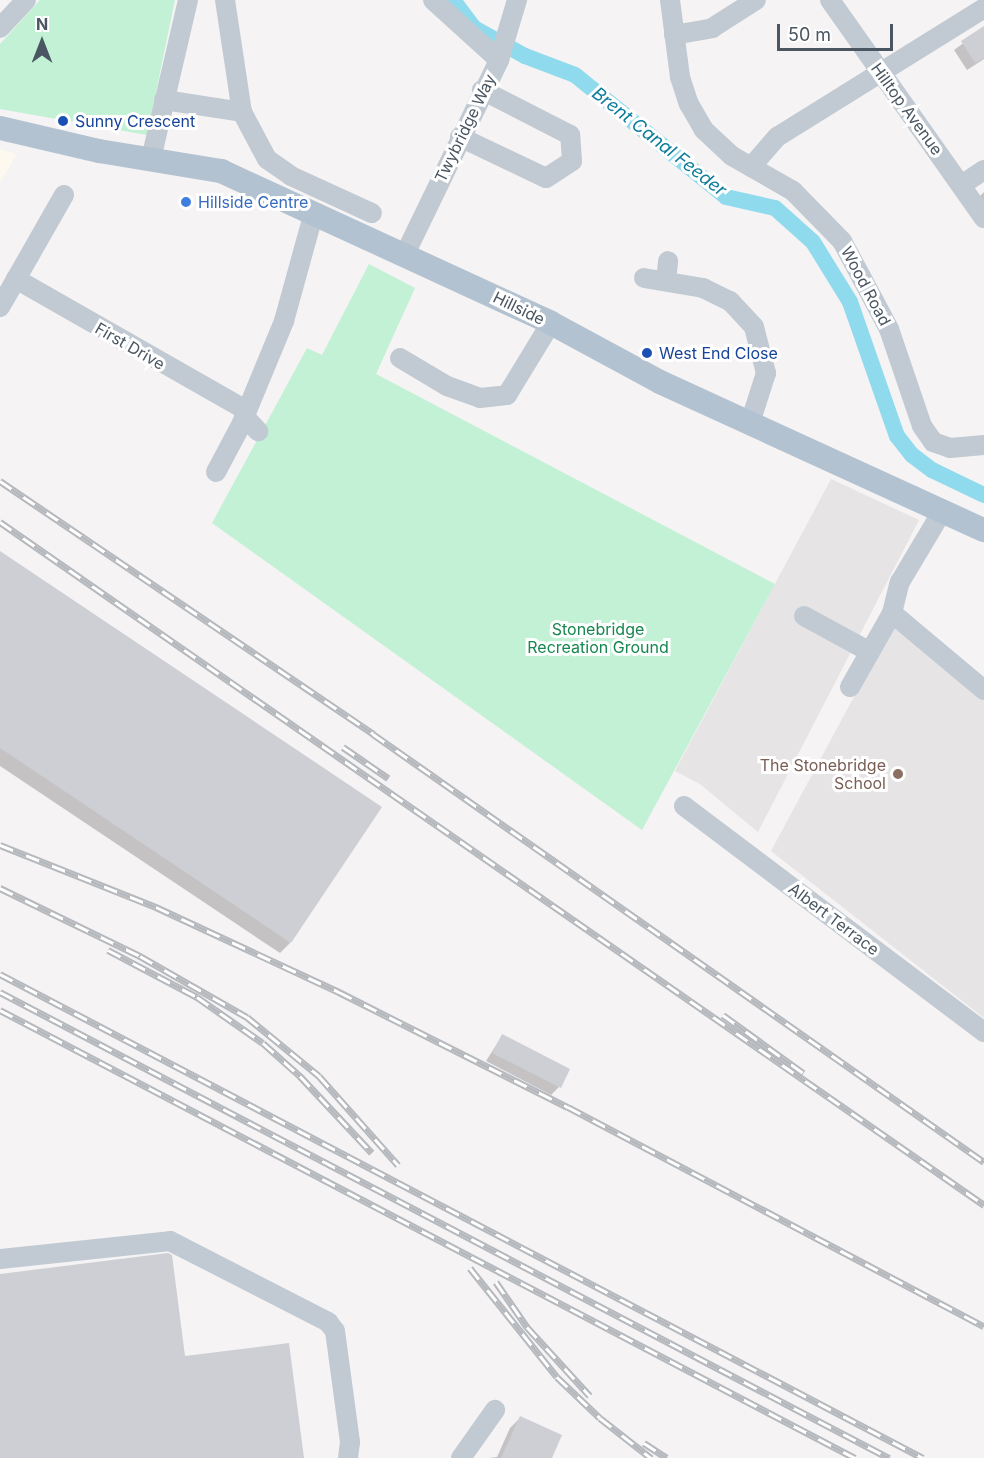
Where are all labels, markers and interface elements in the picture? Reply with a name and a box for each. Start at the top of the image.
north arrow [12,12,72,72]
scale bar [780,12,896,50]
text: N [36,14,48,34]
text: 50 m [788,24,831,45]
street label: Hilltop Avenue [867,59,947,159]
street label: Twybridge Way [431,71,499,185]
water label: Brent Canal Feeder [588,83,730,201]
place label: Sunny Crescent [75,111,195,131]
marker: Sunny Crescent [56,114,70,128]
place label: Hillside Centre [198,192,308,212]
marker: Hillside Centre [179,195,193,209]
street label: Wood Road [837,243,895,329]
street label: Hillside [490,287,548,329]
street label: First Drive [92,318,168,374]
place label: West End Close [659,343,778,363]
marker: West End Close [640,346,654,360]
park label: Stonebridge Recreation Ground [527,619,669,657]
place label: The Stonebridge School [760,755,886,793]
marker: The Stonebridge School [891,767,905,781]
street label: Albert Terrace [785,879,883,959]

